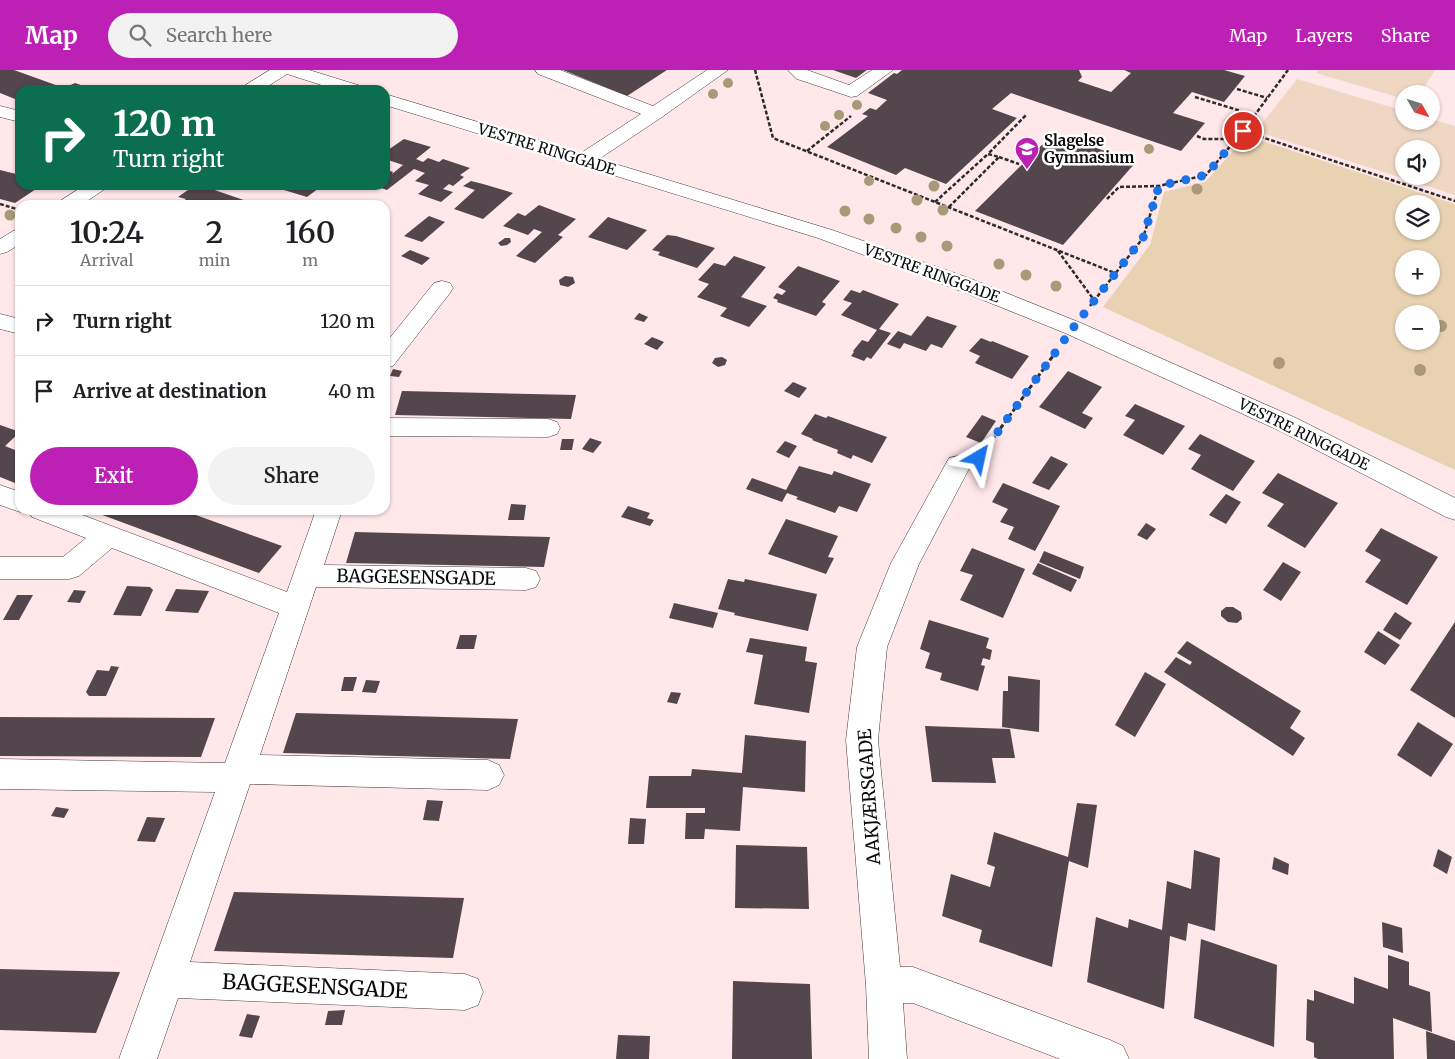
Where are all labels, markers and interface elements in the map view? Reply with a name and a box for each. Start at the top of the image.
search box [108,13,458,58]
text: Map [25,20,78,51]
icon: search [126,21,154,49]
text: Search here [166,23,272,47]
text: Map [1229,24,1267,47]
text: Layers [1295,24,1353,47]
text: Share [1381,24,1430,47]
north arrow [1395,85,1440,130]
map controls [1395,85,1440,350]
text: 120 m [113,102,216,146]
icon: right [30,105,95,170]
pin [1222,110,1264,152]
icon: arrive [1229,117,1257,145]
street label: VESTRE RINGGADE [475,119,619,179]
place label: Slagelse Gymnasium [1044,131,1134,167]
school or university icon: Slagelse Gymnasium [1014,136,1040,170]
button: sound [1395,140,1440,185]
text: Turn right [113,145,224,173]
button: layers [1395,195,1440,240]
text: 10:24 [70,213,144,251]
text: 2 [206,213,223,251]
text: 160 [285,213,335,251]
street label: VESTRE RINGGADE [860,239,1003,307]
text: Arrival [80,250,134,270]
text: min [199,250,230,270]
text: m [302,250,318,270]
button: + [1395,250,1440,295]
button: − [1395,305,1440,350]
icon: right [30,307,58,335]
text: Turn right [73,309,172,333]
text: 120 m [320,309,375,333]
icon: arrive [30,377,58,405]
text: Arrive at destination [73,379,267,403]
text: 40 m [328,379,375,403]
street label: VESTRE RINGGADE [1235,394,1373,474]
position arrow [952,431,1004,483]
button: Exit [30,447,198,505]
button: Share [208,447,375,505]
street label: BAGGESENSGADE [336,564,496,590]
street label: AAKJÆRSGADE [853,728,885,867]
street label: BAGGESENSGADE [222,968,409,1004]

